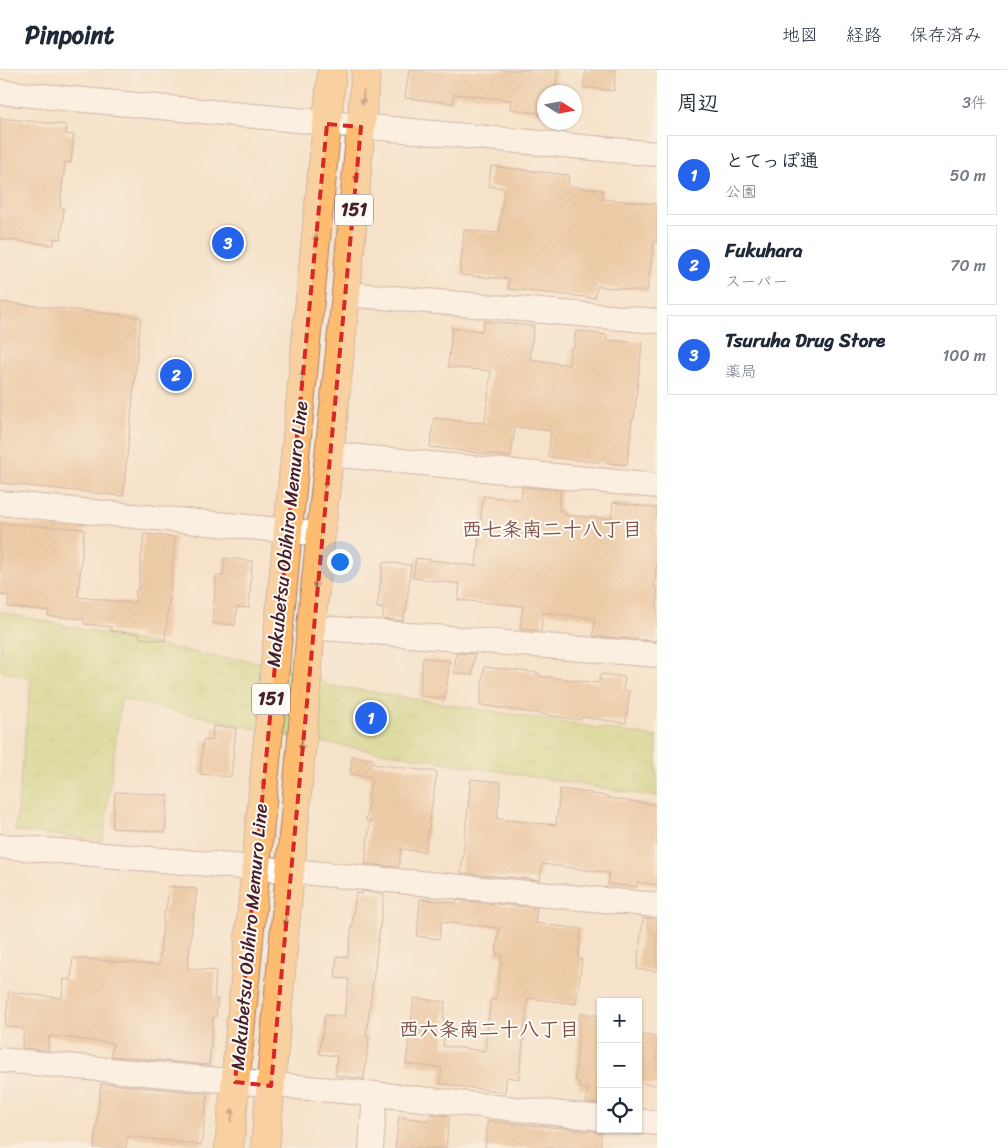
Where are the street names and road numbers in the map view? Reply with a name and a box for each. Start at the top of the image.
road number: 151 [335,194,373,226]
street label: Makubetsu Obihiro Memuro Line [257,399,317,669]
road number: 151 [252,684,290,714]
street label: Makubetsu Obihiro Memuro Line [221,802,277,1072]

